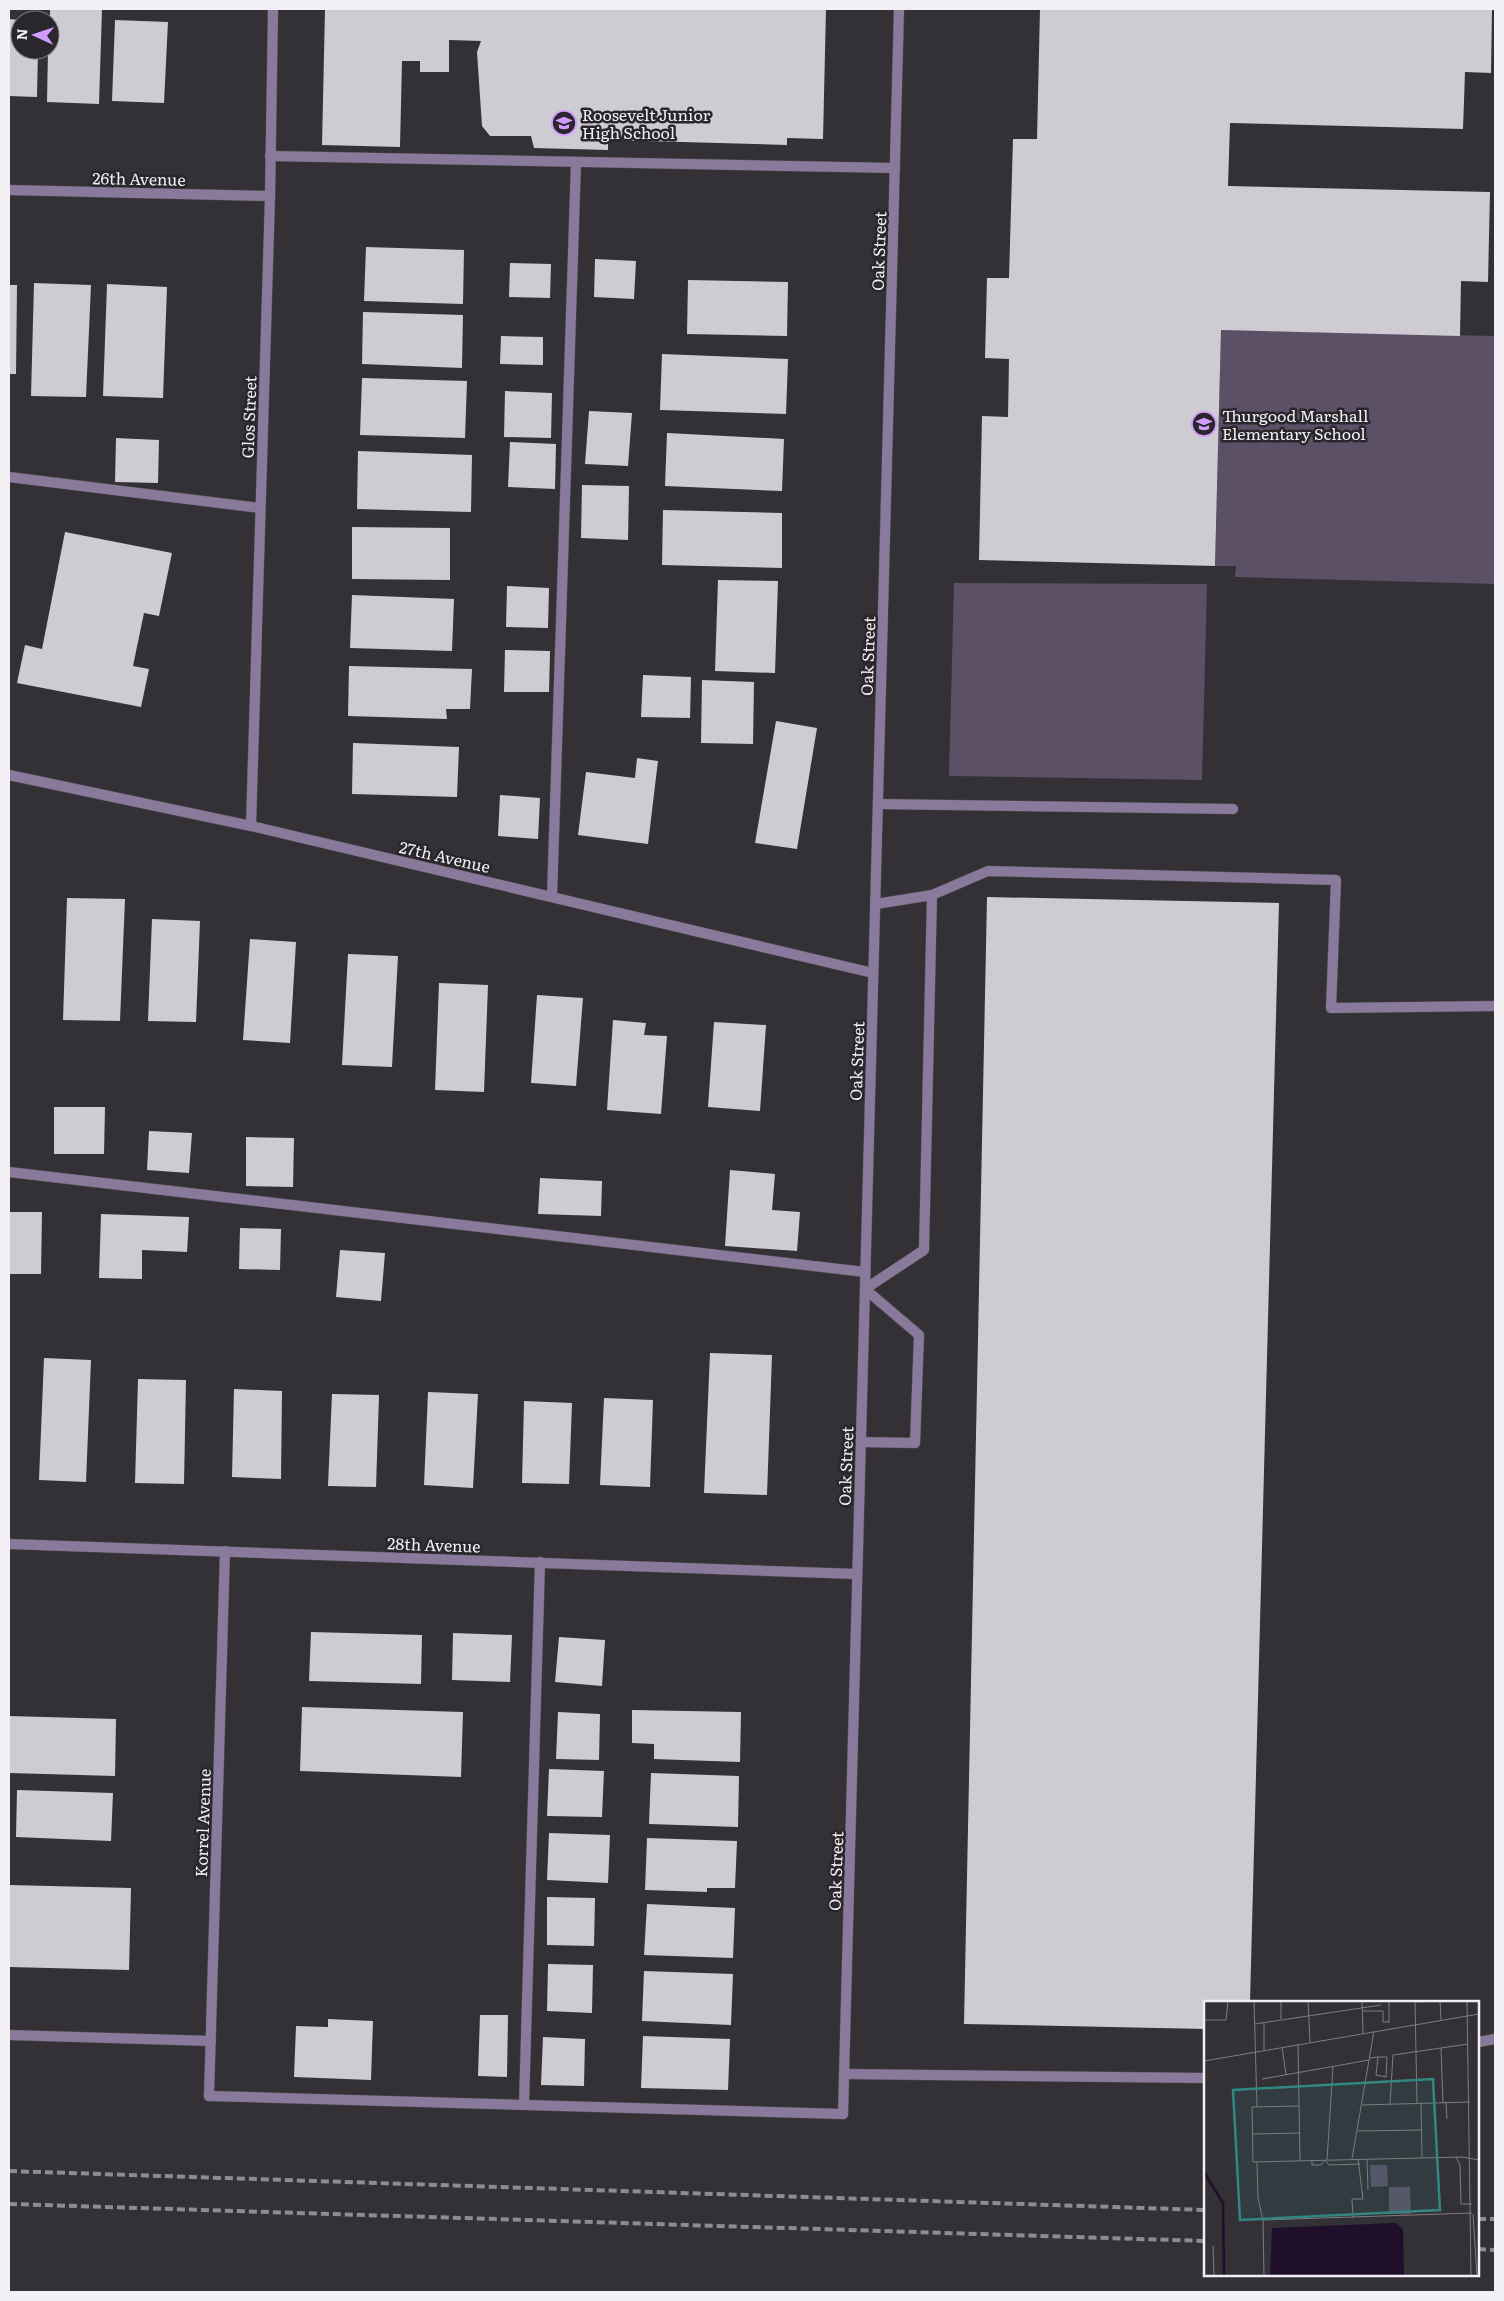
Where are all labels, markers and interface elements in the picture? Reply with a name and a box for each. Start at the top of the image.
north arrow [10,10,60,60]
text: N [11,28,31,41]
place label: Roosevelt Junior High School [582,102,711,144]
school or university icon: Roosevelt Junior High School [551,110,577,136]
street label: 26th Avenue [92,165,186,191]
street label: Oak Street [865,210,891,291]
street label: Glos Street [235,375,261,459]
place label: Thurgood Marshall Elementary School [1222,403,1368,445]
school or university icon: Thurgood Marshall Elementary School [1191,411,1217,437]
street label: Oak Street [854,615,880,696]
street label: 27th Avenue [397,834,493,878]
street label: Oak Street [843,1020,869,1101]
street label: Oak Street [832,1425,858,1506]
street label: 28th Avenue [387,1530,481,1558]
street label: Korrel Avenue [188,1768,216,1878]
street label: Oak Street [822,1830,848,1911]
inset map [1204,2001,1479,2276]

